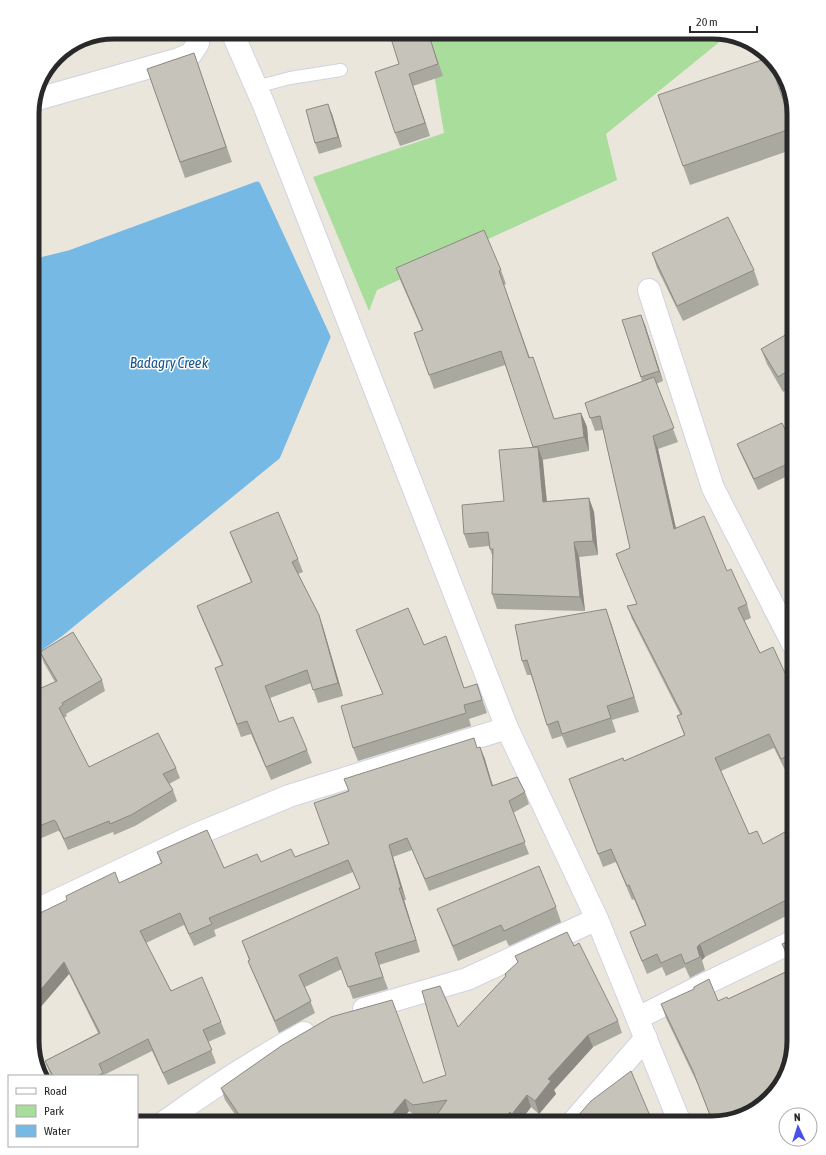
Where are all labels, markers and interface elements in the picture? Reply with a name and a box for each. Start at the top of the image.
scale bar [690,8,757,34]
text: 20 m [696,15,718,29]
water label: Badagry Creek [130,354,209,371]
legend [8,1075,138,1147]
text: Road [44,1084,67,1098]
text: Park [44,1104,65,1118]
north arrow [778,1107,818,1147]
text: N [794,1111,801,1123]
text: Water [44,1124,71,1138]

